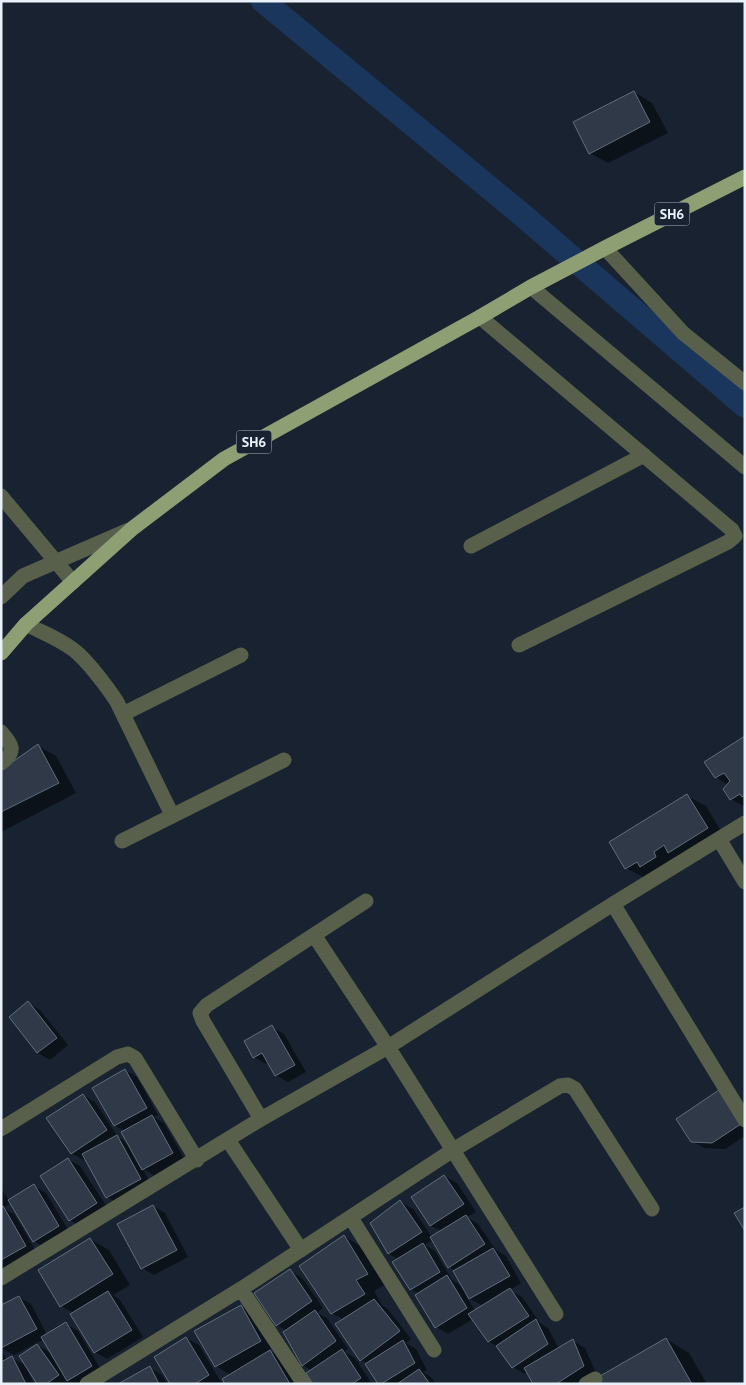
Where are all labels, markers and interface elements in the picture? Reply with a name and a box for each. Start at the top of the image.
road number: SH6 [654,202,690,225]
road number: SH6 [236,431,272,454]

